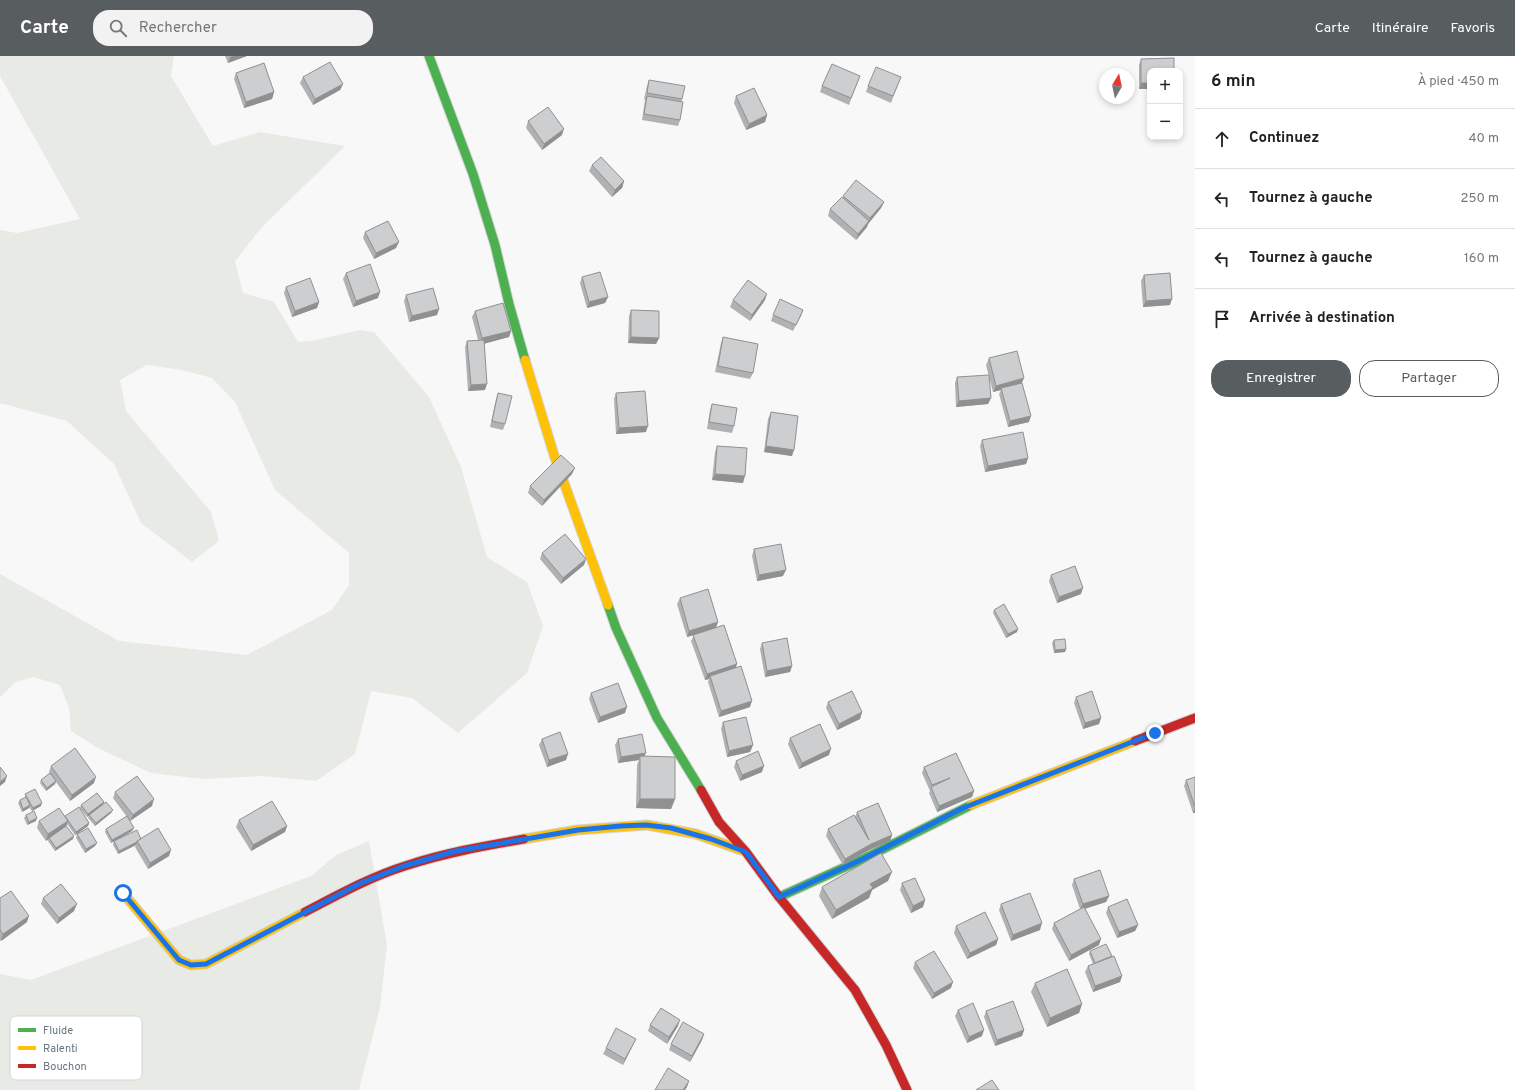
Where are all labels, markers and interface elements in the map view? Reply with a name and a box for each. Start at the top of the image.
search box [93,10,373,46]
text: Carte [20,16,69,40]
icon: search [107,17,129,39]
text: Rechercher [139,19,217,38]
text: Carte [1315,20,1350,37]
text: Itinéraire [1372,20,1429,37]
text: Favoris [1451,20,1495,37]
north arrow [1099,68,1135,104]
map controls [1147,68,1183,140]
button: + [1147,68,1183,104]
text: 6 min [1211,71,1255,93]
text: À pied · 450 m [1418,74,1499,90]
button: − [1147,104,1183,140]
icon: ahead [1211,128,1233,150]
text: Continuez [1249,129,1319,148]
text: 40 m [1469,131,1499,147]
icon: left [1211,188,1233,210]
text: Tournez à gauche [1249,189,1373,208]
text: 250 m [1461,191,1499,207]
icon: left [1211,248,1233,270]
text: Tournez à gauche [1249,249,1373,268]
text: 160 m [1464,251,1499,267]
icon: arrive [1211,308,1233,330]
text: Arrivée à destination [1249,309,1395,328]
button: Enregistrer [1211,360,1351,397]
button: Partager [1359,360,1499,397]
route end [1146,724,1164,742]
route start [114,884,132,902]
legend [10,1016,142,1080]
text: Fluide [43,1024,73,1038]
text: Ralenti [43,1042,78,1056]
text: Bouchon [43,1060,87,1074]

